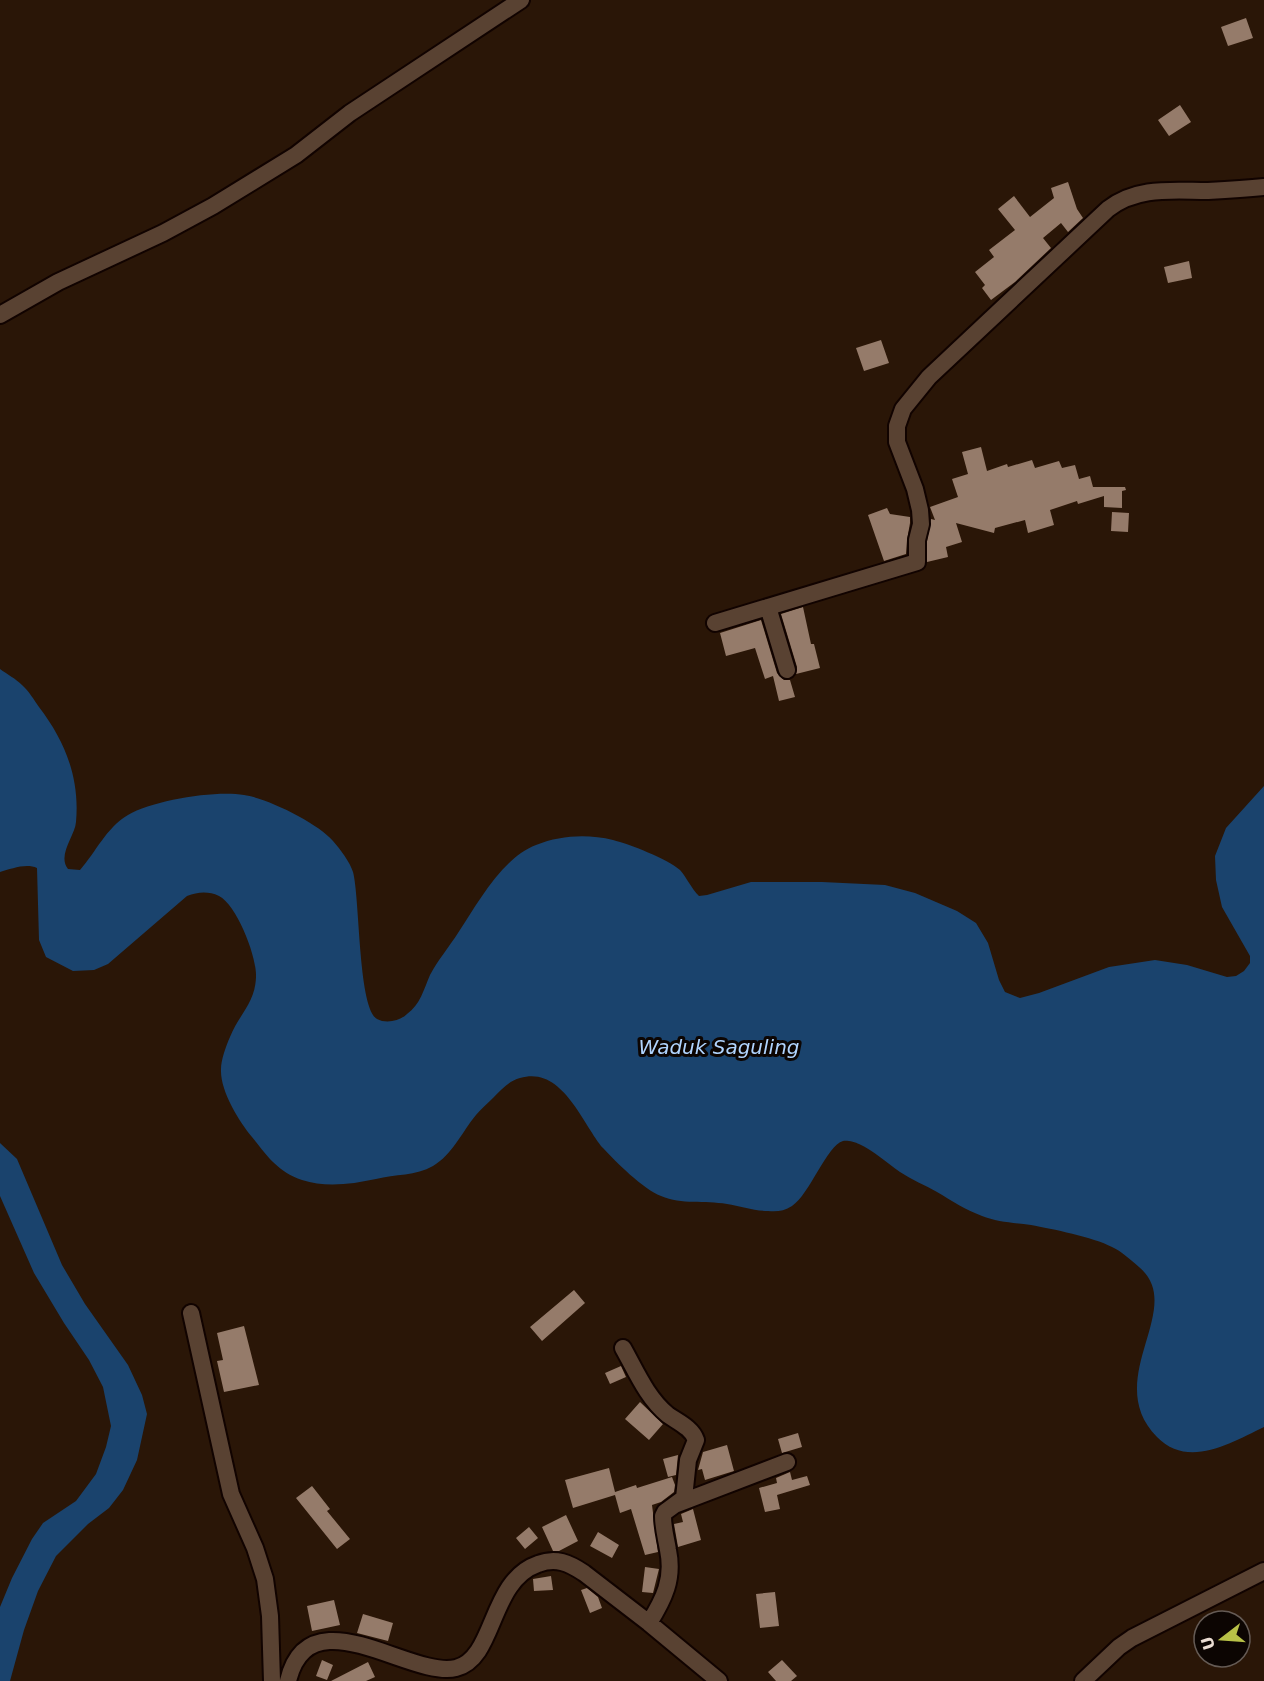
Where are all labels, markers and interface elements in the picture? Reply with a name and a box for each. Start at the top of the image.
water label: Waduk Saguling [638,1035,800,1059]
north arrow [1192,1609,1252,1669]
text: U [1197,1634,1219,1652]

